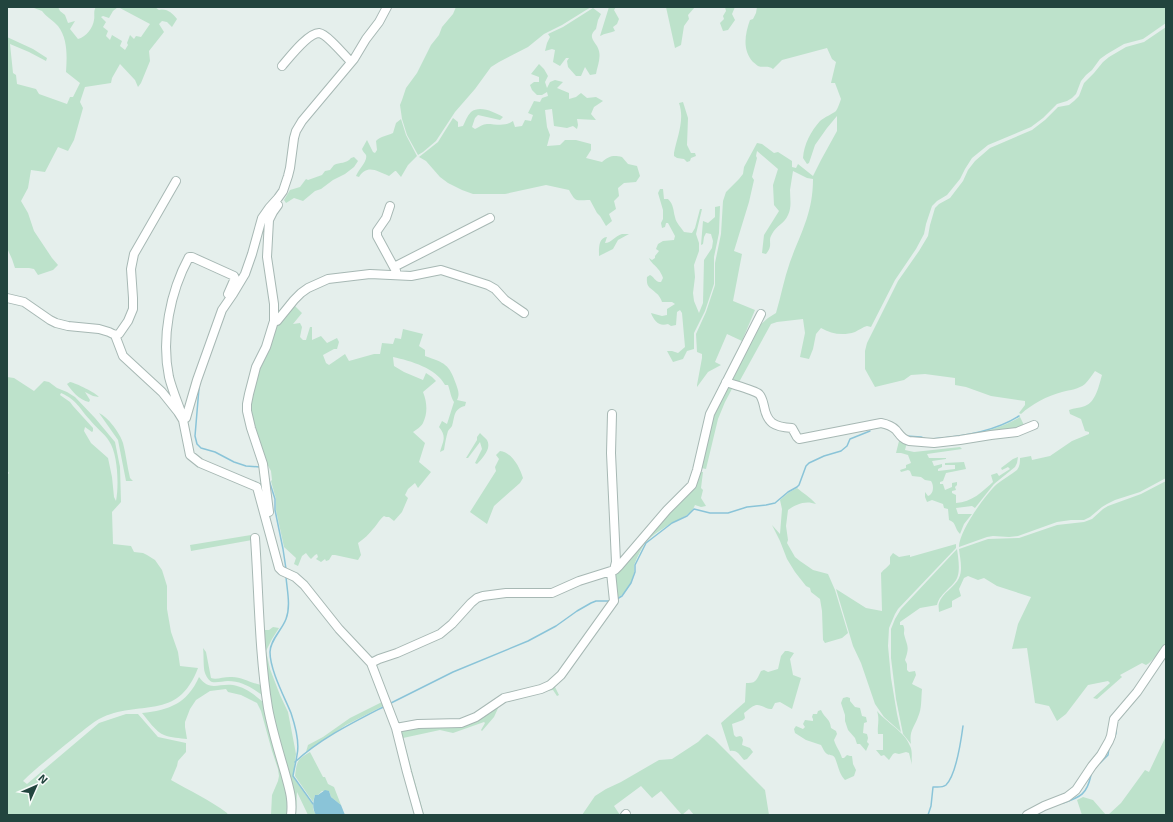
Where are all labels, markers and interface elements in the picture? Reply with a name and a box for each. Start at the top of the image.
north arrow [16,766,56,806]
text: N [36,771,51,786]

